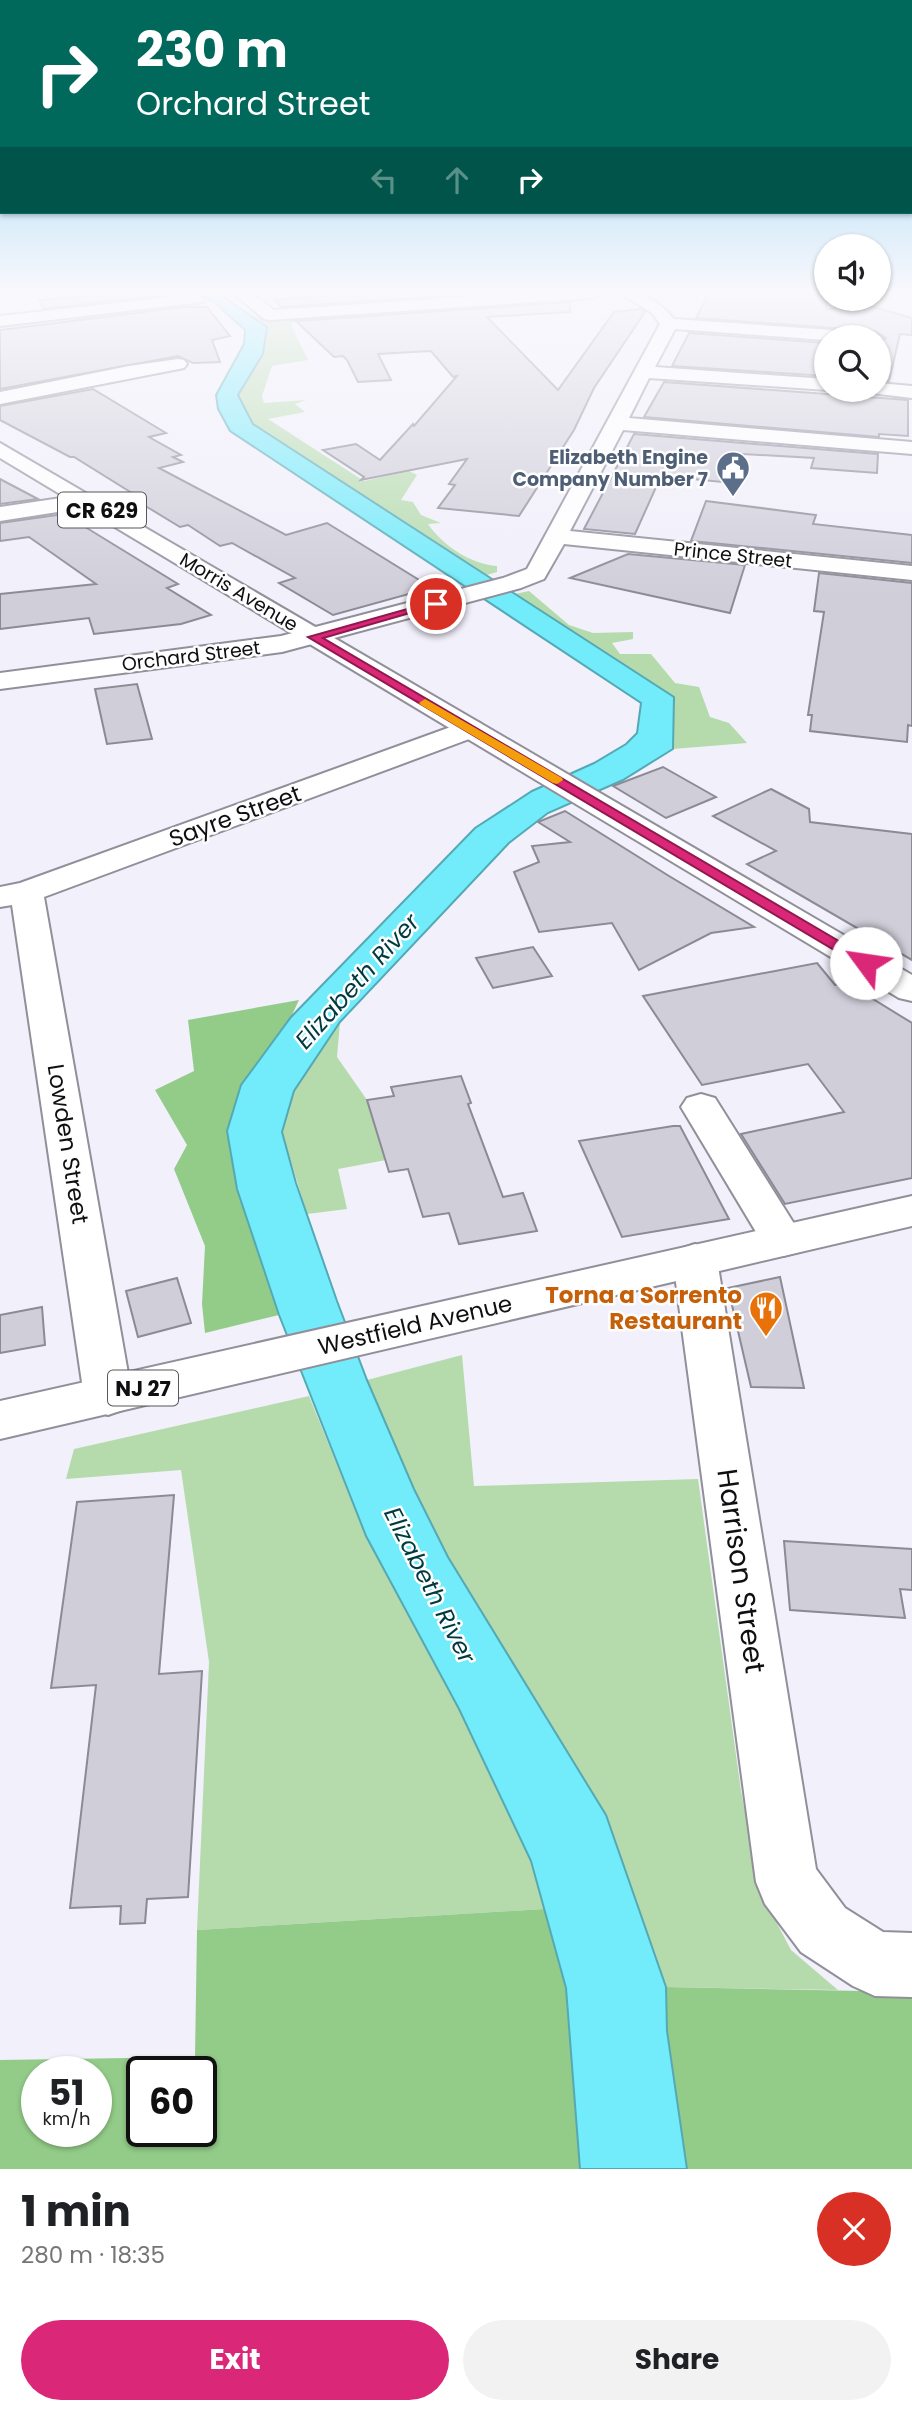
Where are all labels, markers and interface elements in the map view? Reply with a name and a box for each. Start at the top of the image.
text: 230 m [136,16,288,84]
icon: right [21,28,112,119]
text: Orchard Street [136,81,370,126]
icon: left [365,161,403,199]
icon: ahead [438,161,476,199]
icon: right [511,161,549,199]
map controls [814,234,891,402]
button: sound [814,234,891,311]
button: search [814,325,891,402]
place label: Elizabeth Engine Company Number 7 [513,444,708,493]
public building icon: Elizabeth Engine Company Number 7 [714,449,752,498]
road number: CR 629 [58,492,146,528]
street label: Prince Street [672,535,794,575]
street label: Morris Avenue [175,546,303,638]
pin [406,574,466,634]
icon: arrive [417,585,455,623]
street label: Orchard Street [120,634,262,678]
street label: Sayre Street [165,777,305,855]
water label: Elizabeth River [287,905,427,1056]
position arrow [829,926,903,1000]
street label: Lowden Street [40,1062,96,1226]
place label: Torna a Sorrento Restaurant [545,1279,742,1337]
street label: Westfield Avenue [315,1287,515,1363]
restaurant icon: Torna a Sorrento Restaurant [747,1289,785,1338]
road number: NJ 27 [108,1370,178,1406]
street label: Harrison Street [707,1466,775,1676]
water label: Elizabeth River [376,1501,484,1670]
speed limit sign: 60 [126,2056,217,2147]
text: 51 [49,2068,84,2117]
text: km/h [43,2106,90,2131]
text: 1 min [21,2182,131,2241]
button: close [817,2192,891,2266]
text: 280 m · 18:35 [21,2239,165,2271]
button: Exit [21,2320,449,2400]
button: Share [463,2320,891,2400]

